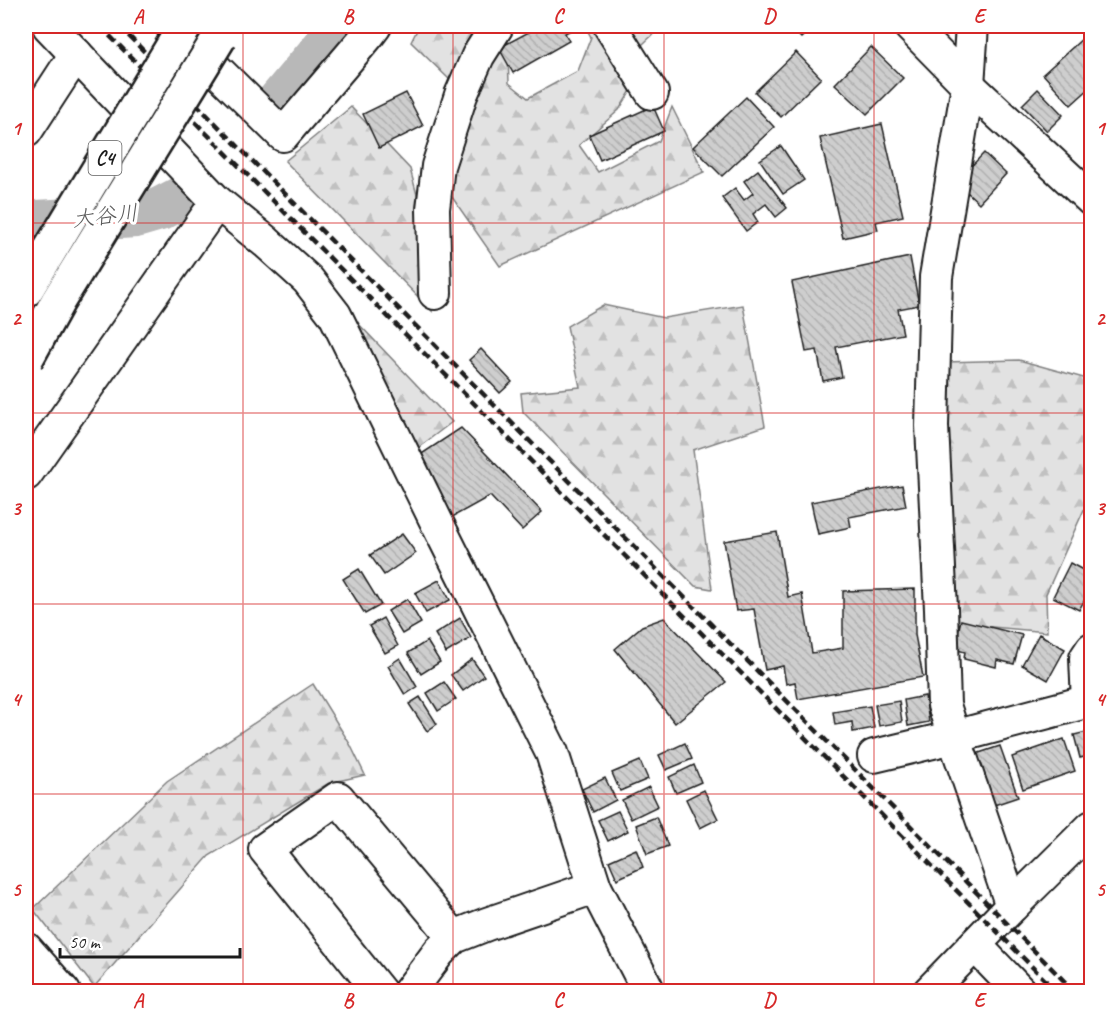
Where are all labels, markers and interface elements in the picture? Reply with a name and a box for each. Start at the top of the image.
text: A [133,4,145,29]
text: B [343,4,355,29]
text: C [553,4,565,29]
text: D [763,4,777,29]
text: E [974,4,988,29]
text: 1 [12,116,23,141]
text: 1 [1096,116,1107,141]
road number: C4 [88,141,122,175]
water label: 大谷川 [71,199,139,233]
text: 2 [12,306,23,331]
text: 2 [1096,306,1107,331]
text: 3 [12,496,23,521]
text: 3 [1096,496,1107,521]
text: 4 [12,687,24,712]
text: 4 [1096,687,1108,712]
text: 5 [12,877,23,902]
text: 5 [1096,877,1107,902]
scale bar [60,921,240,959]
text: 50 m [69,931,102,953]
text: A [133,988,145,1013]
text: B [343,988,355,1013]
text: C [553,988,565,1013]
text: D [763,988,777,1013]
text: E [974,988,988,1013]

